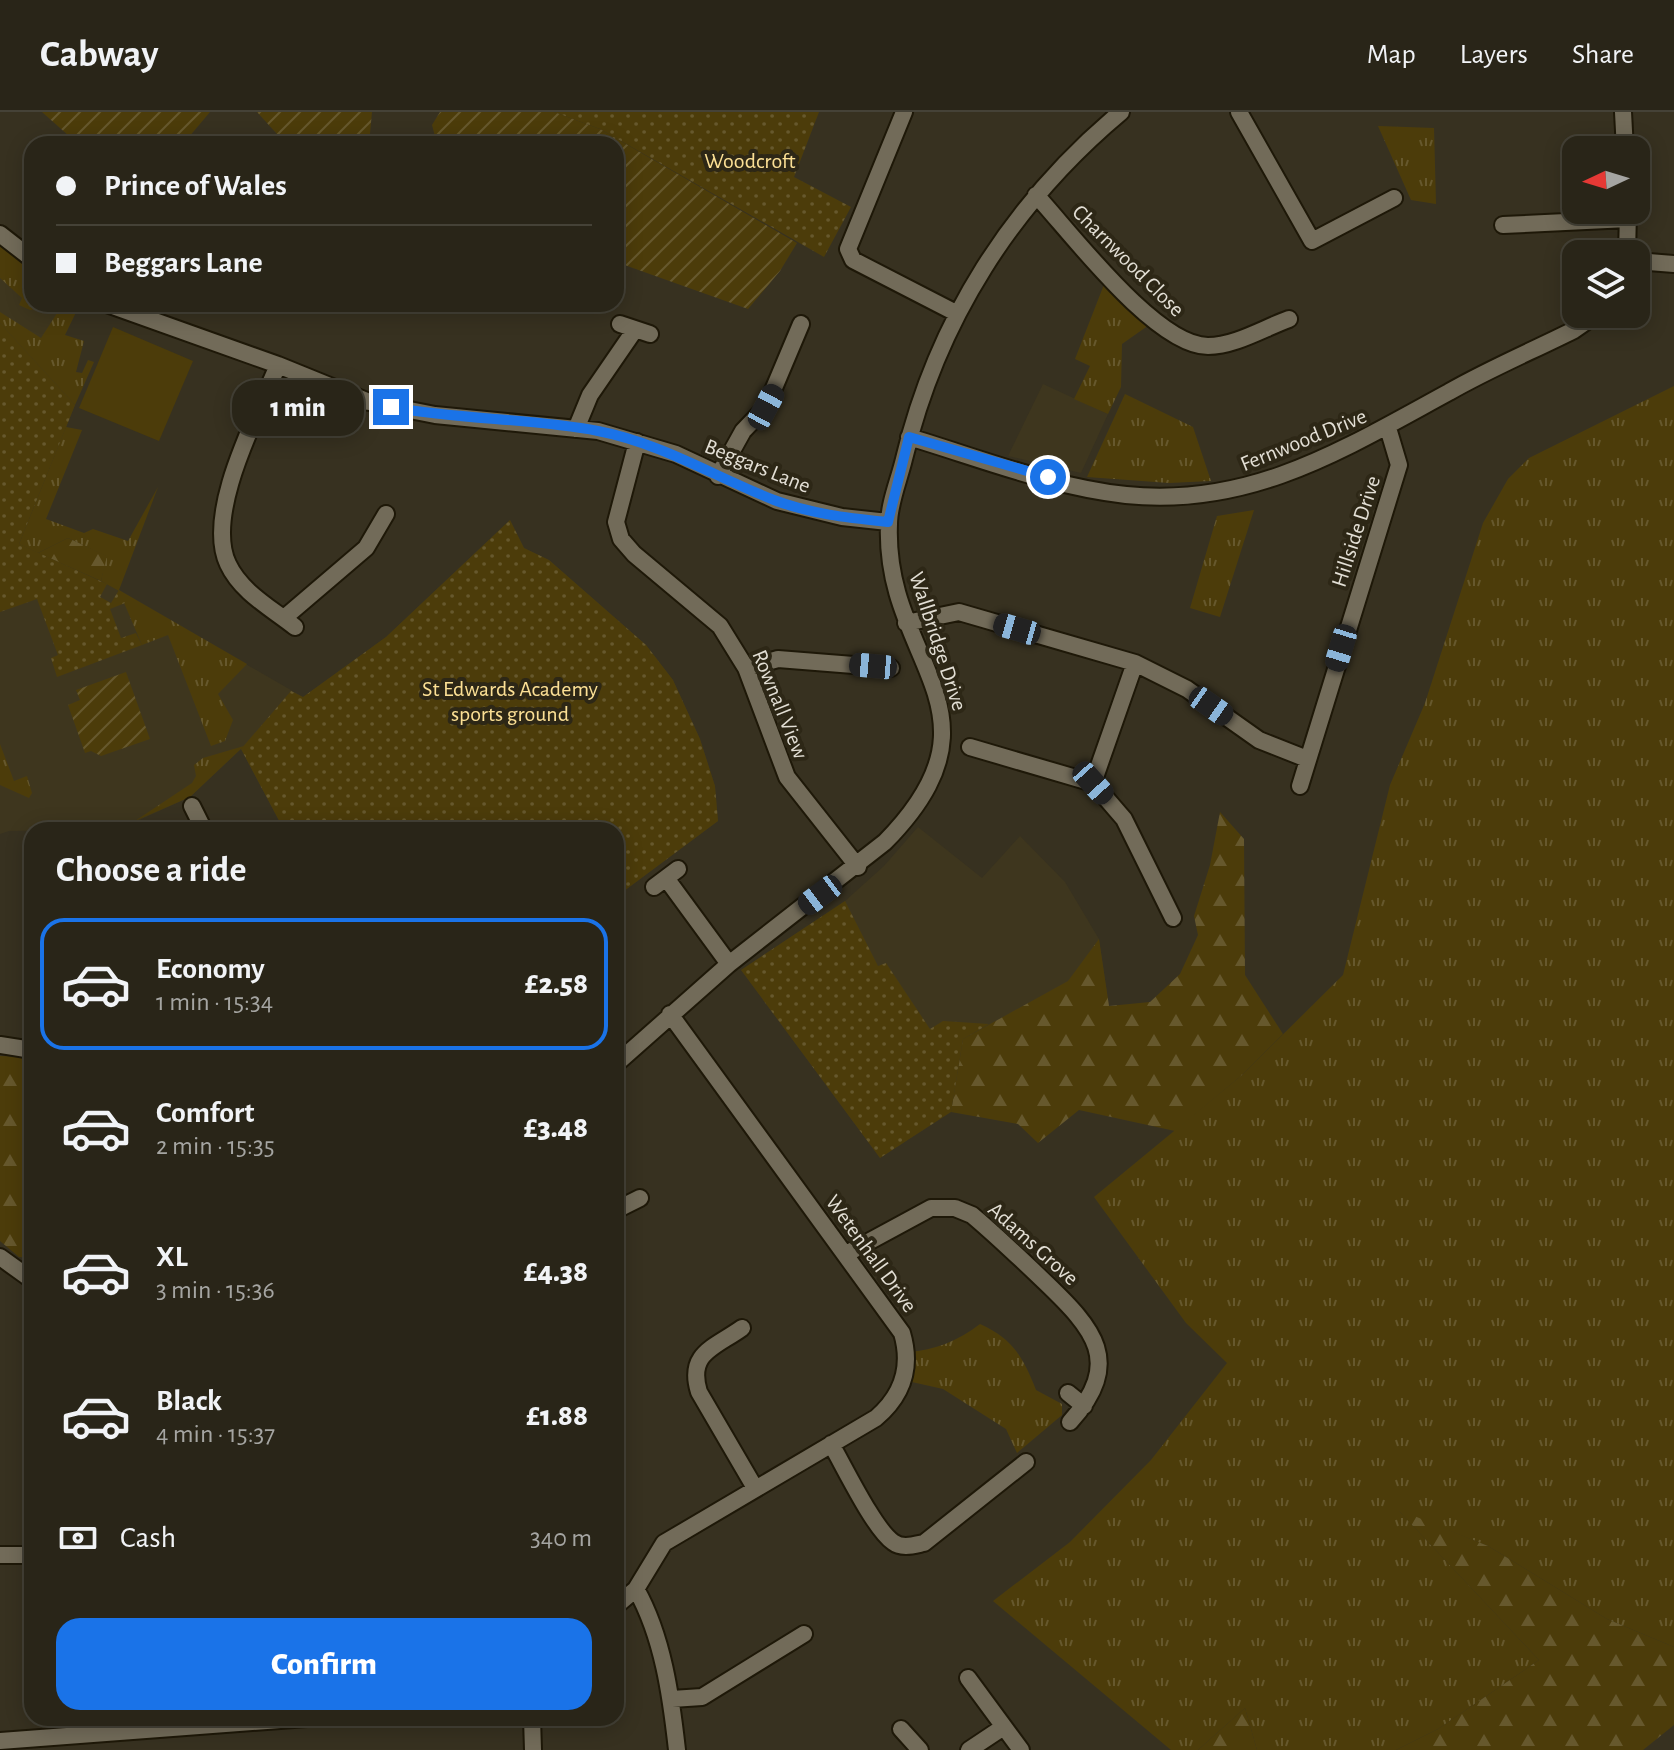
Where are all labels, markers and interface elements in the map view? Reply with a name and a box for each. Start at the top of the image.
text: Cabway [40,36,158,74]
text: Map [1367,41,1416,69]
text: Layers [1460,41,1528,69]
text: Share [1572,41,1634,69]
north arrow [1562,136,1650,224]
map controls [1562,136,1650,328]
park label: Woodcroft [704,150,796,172]
text: Prince of Wales [104,171,287,201]
street label: Charnwood Close [1068,201,1188,321]
button: layers [1562,240,1650,328]
text: Beggars Lane [104,248,263,278]
callout: 1 min [231,379,363,435]
car [744,380,788,434]
route end [373,389,409,425]
text: 1 min [270,395,326,421]
street label: Fernwood Drive [1237,405,1370,475]
street label: Beggars Lane [702,435,814,497]
route start [1030,459,1066,495]
street label: Hillside Drive [1328,473,1384,590]
street label: Wallbridge Drive [905,569,971,713]
car [991,611,1043,647]
car [1323,622,1359,674]
street label: Rownall View [748,647,812,762]
car [848,652,898,680]
park label: St Edwards Academy sports ground [422,678,599,725]
car [1184,682,1238,730]
car [1068,757,1118,809]
text: Choose a ride [56,852,246,888]
car [794,871,846,919]
icon: car [60,948,132,1020]
text: Economy [156,954,265,984]
text: £2.58 [525,969,588,999]
text: 1 min · 15:34 [156,989,273,1015]
icon: car [60,1092,132,1164]
text: Comfort [156,1098,255,1128]
text: £3.48 [524,1113,588,1143]
text: 2 min · 15:35 [156,1133,275,1159]
street label: Wetenhall Drive [821,1191,921,1316]
street label: Adams Grove [984,1198,1082,1290]
icon: car [60,1236,132,1308]
text: XL [156,1242,188,1272]
text: £4.38 [524,1257,588,1287]
text: 3 min · 15:36 [156,1277,275,1303]
icon: car [60,1380,132,1452]
text: Black [156,1386,222,1416]
text: £1.88 [526,1401,588,1431]
text: 4 min · 15:37 [156,1421,275,1447]
icon: cash [56,1516,100,1560]
text: Cash [120,1523,176,1553]
text: 340 m [530,1525,592,1551]
button: Confirm [56,1618,592,1710]

